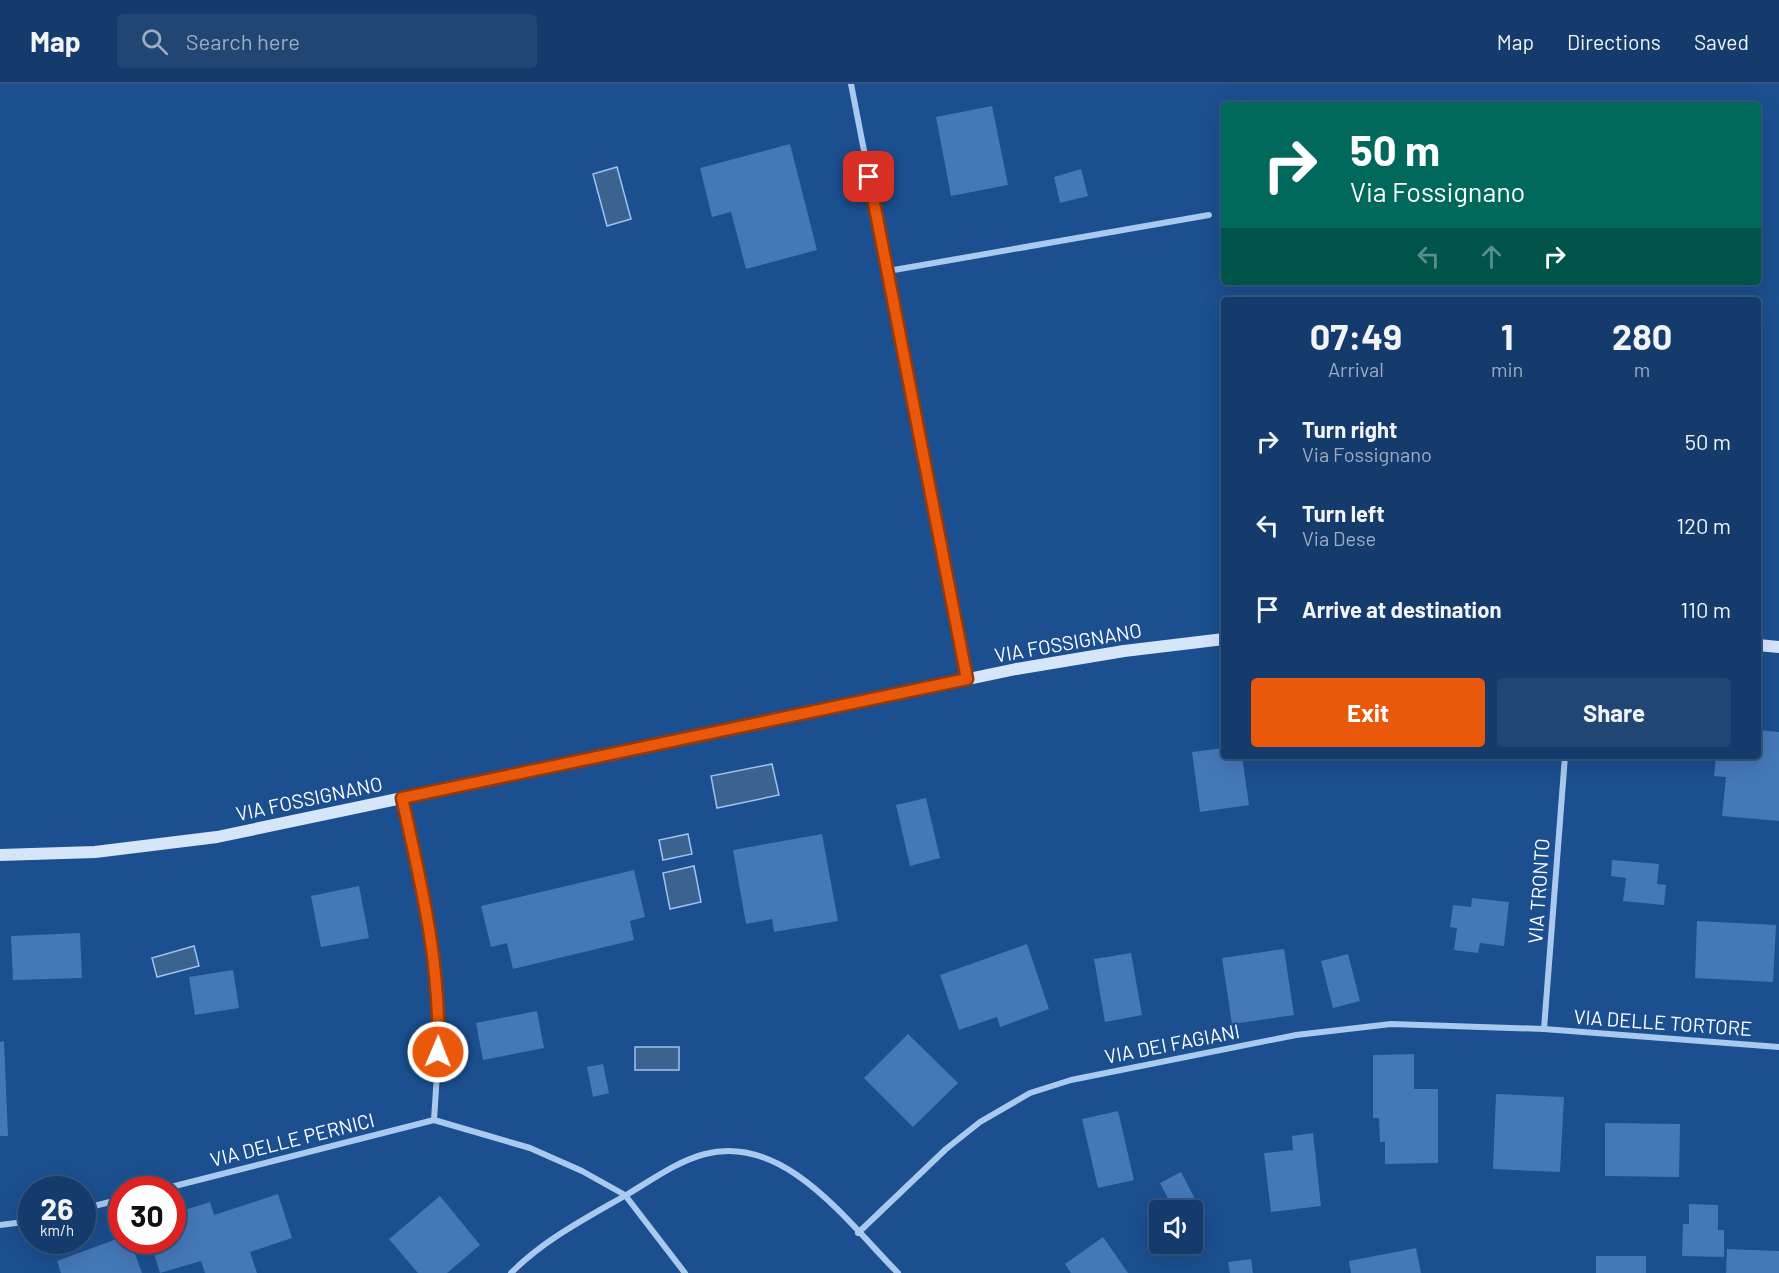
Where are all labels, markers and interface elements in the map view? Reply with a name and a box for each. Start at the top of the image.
search box [117,14,537,68]
text: Map [30,24,81,58]
icon: search [138,25,171,58]
text: Search here [186,28,300,54]
text: Map [1497,29,1534,54]
text: Directions [1567,29,1661,54]
text: Saved [1694,29,1749,54]
text: 50 m [1350,124,1440,174]
icon: right [1251,126,1329,204]
pin [843,151,894,202]
icon: arrive [852,160,885,193]
text: Via Fossignano [1350,175,1525,207]
icon: left [1412,240,1445,273]
icon: ahead [1475,240,1508,273]
icon: right [1538,240,1571,273]
text: 07:49 [1310,314,1402,357]
text: 1 [1501,314,1513,357]
text: 280 [1612,314,1672,357]
text: Arrival [1328,357,1384,381]
text: min [1491,357,1523,381]
text: m [1634,357,1650,381]
text: Turn right [1302,416,1397,442]
icon: right [1251,425,1284,458]
text: 50 m [1685,428,1731,454]
text: Via Fossignano [1302,442,1432,466]
text: Turn left [1302,500,1385,526]
icon: left [1251,509,1284,542]
text: 120 m [1676,512,1731,538]
text: Via Dese [1302,526,1376,550]
icon: arrive [1251,593,1284,626]
text: Arrive at destination [1302,596,1501,622]
text: 110 m [1681,596,1731,622]
street label: VIA FOSSIGNANO [992,617,1144,667]
button: Exit [1251,678,1485,747]
button: Share [1497,678,1731,747]
street label: VIA FOSSIGNANO [234,771,384,825]
street label: VIA TRONTO [1522,838,1554,944]
street label: VIA DELLE TORTORE [1573,1004,1753,1040]
street label: VIA DEI FAGIANI [1102,1018,1242,1068]
position arrow [406,1020,470,1084]
street label: VIA DELLE PERNICI [207,1107,377,1171]
speed limit sign: 30 [108,1176,186,1254]
text: 26 [41,1190,73,1226]
map controls [1149,1200,1203,1254]
button: sound [1149,1200,1203,1254]
text: km/h [40,1221,74,1239]

